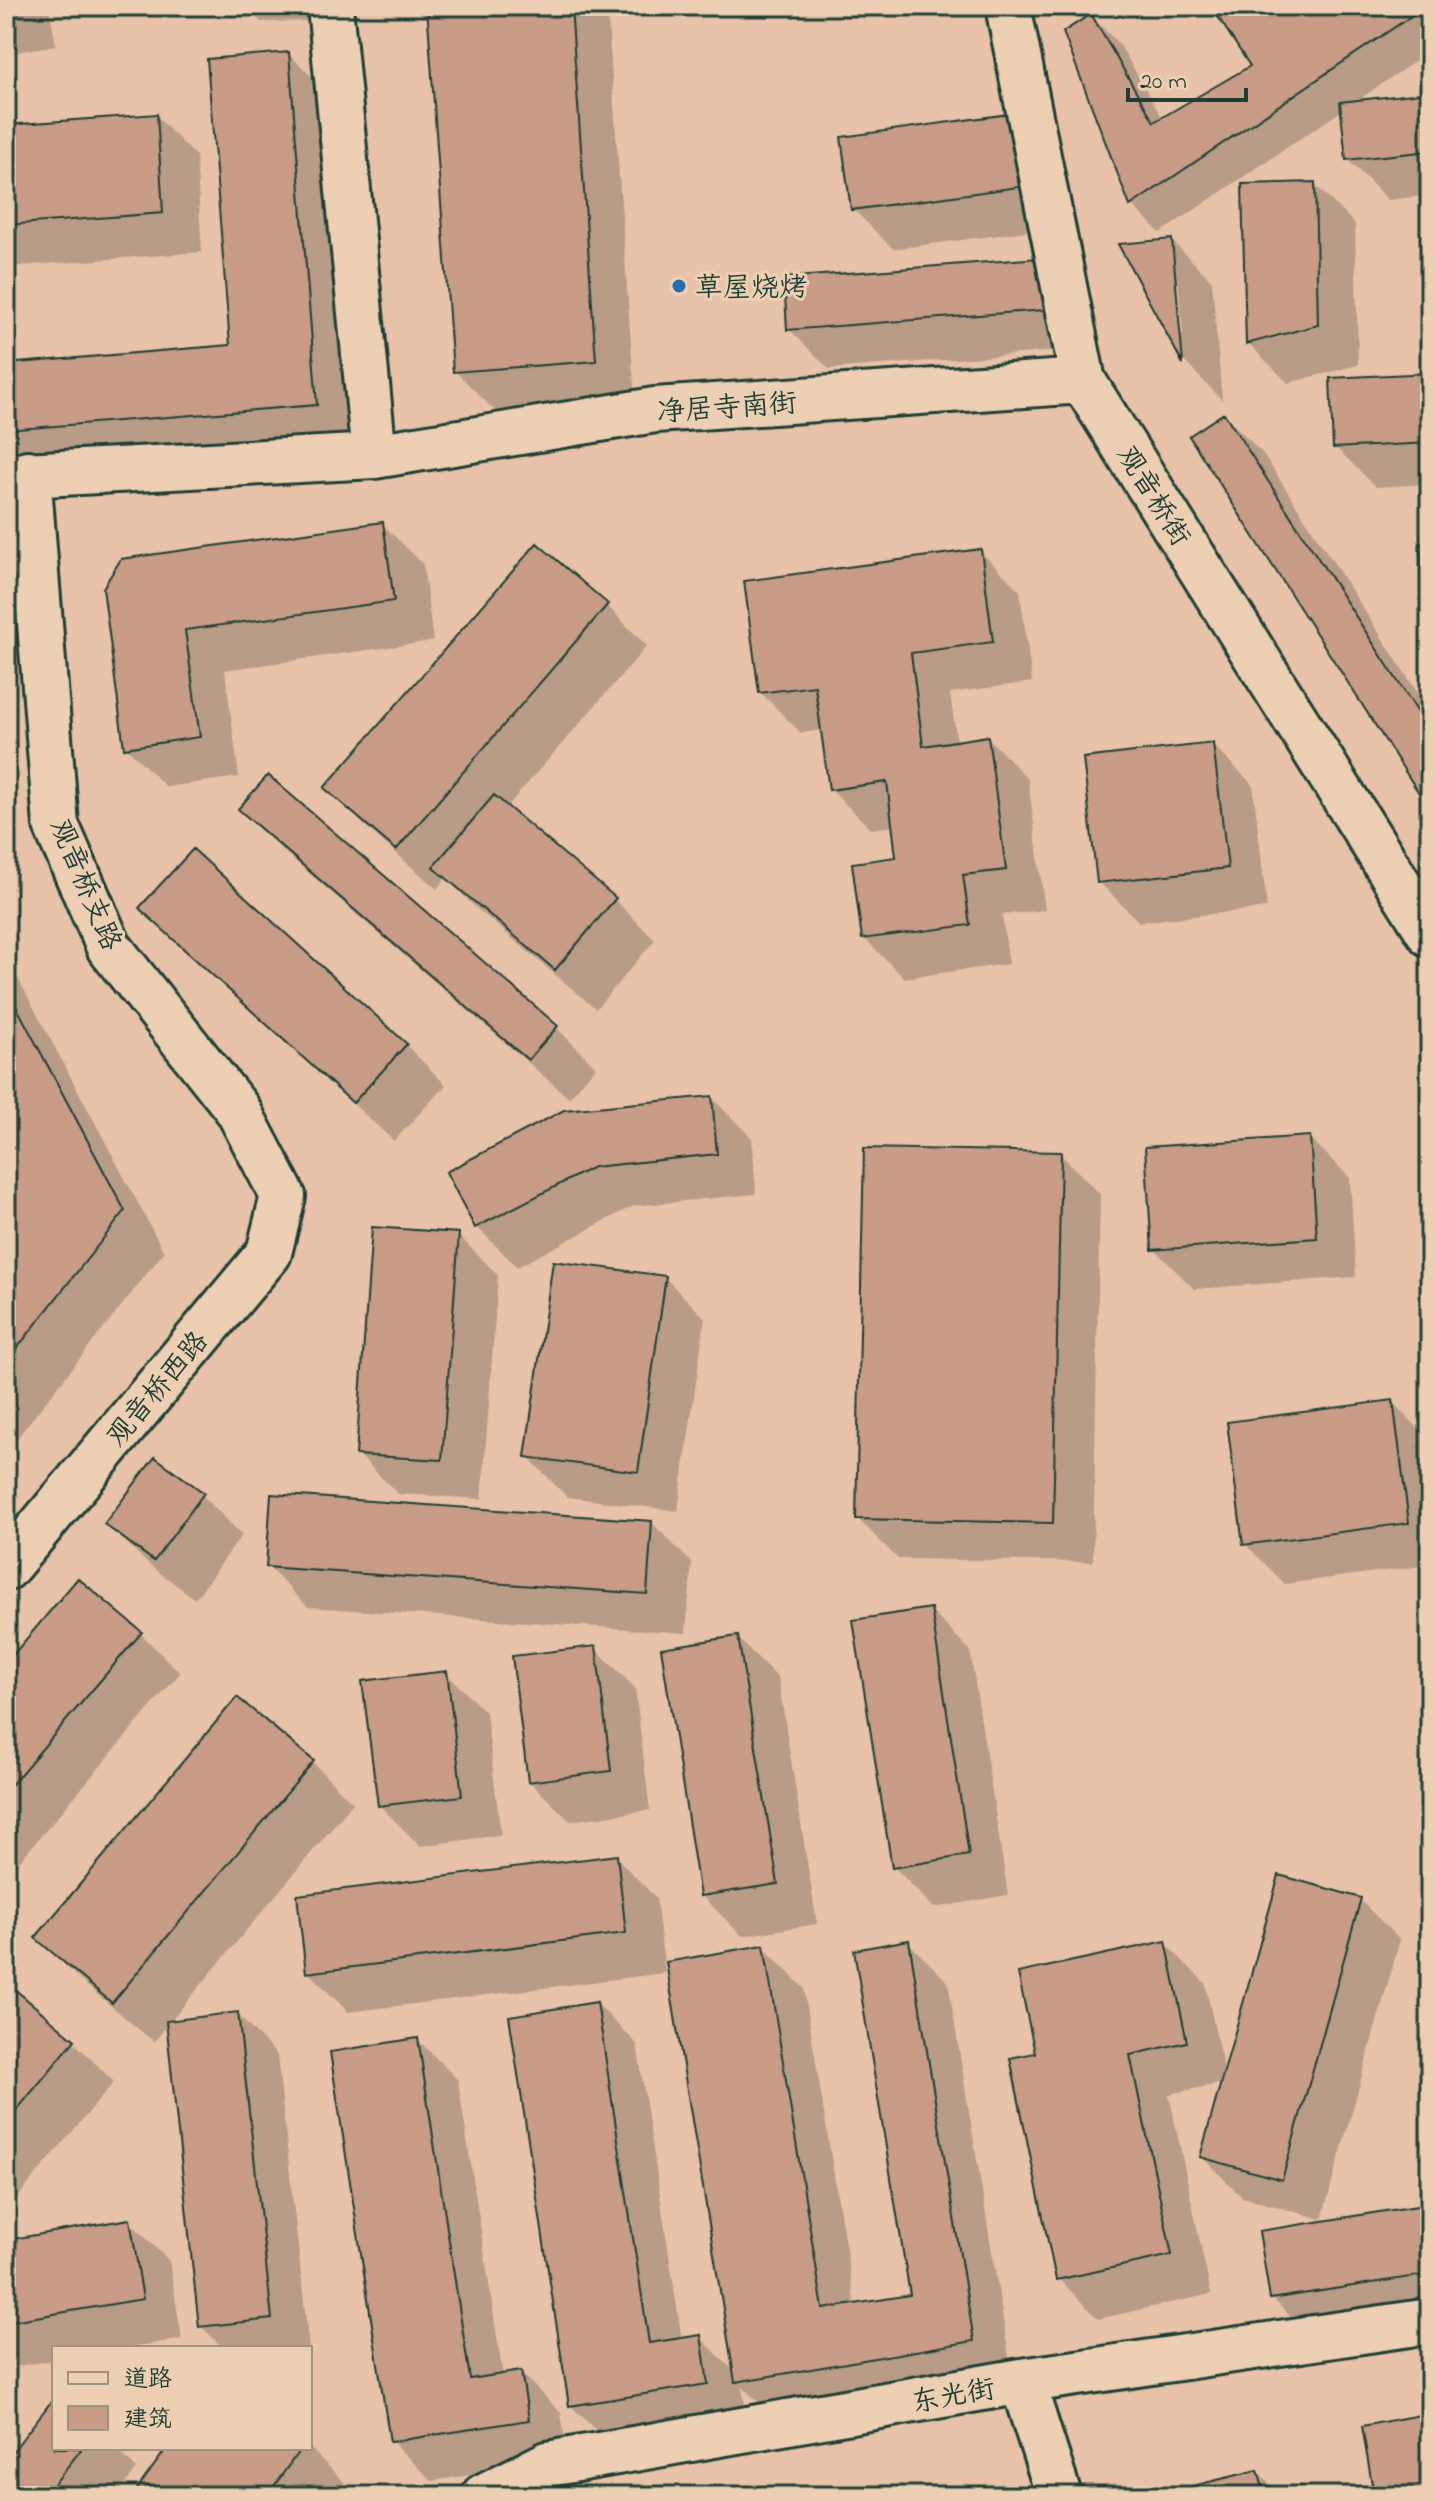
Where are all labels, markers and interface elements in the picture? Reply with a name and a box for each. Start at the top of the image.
scale bar [1128,52,1246,102]
text: 20 m [1140,65,1187,100]
place label: 草屋烧烤 [695,269,807,310]
marker: 草屋烧烤 [670,277,688,295]
street label: 净居寺南街 [656,384,799,435]
street label: 观音桥街 [1105,438,1199,555]
street label: 观音桥支路 [38,813,130,958]
street label: 观音桥西路 [98,1323,219,1457]
legend [52,2346,312,2450]
text: 道路 [124,2363,172,2398]
street label: 东光街 [909,2370,999,2425]
text: 建筑 [124,2403,172,2438]

